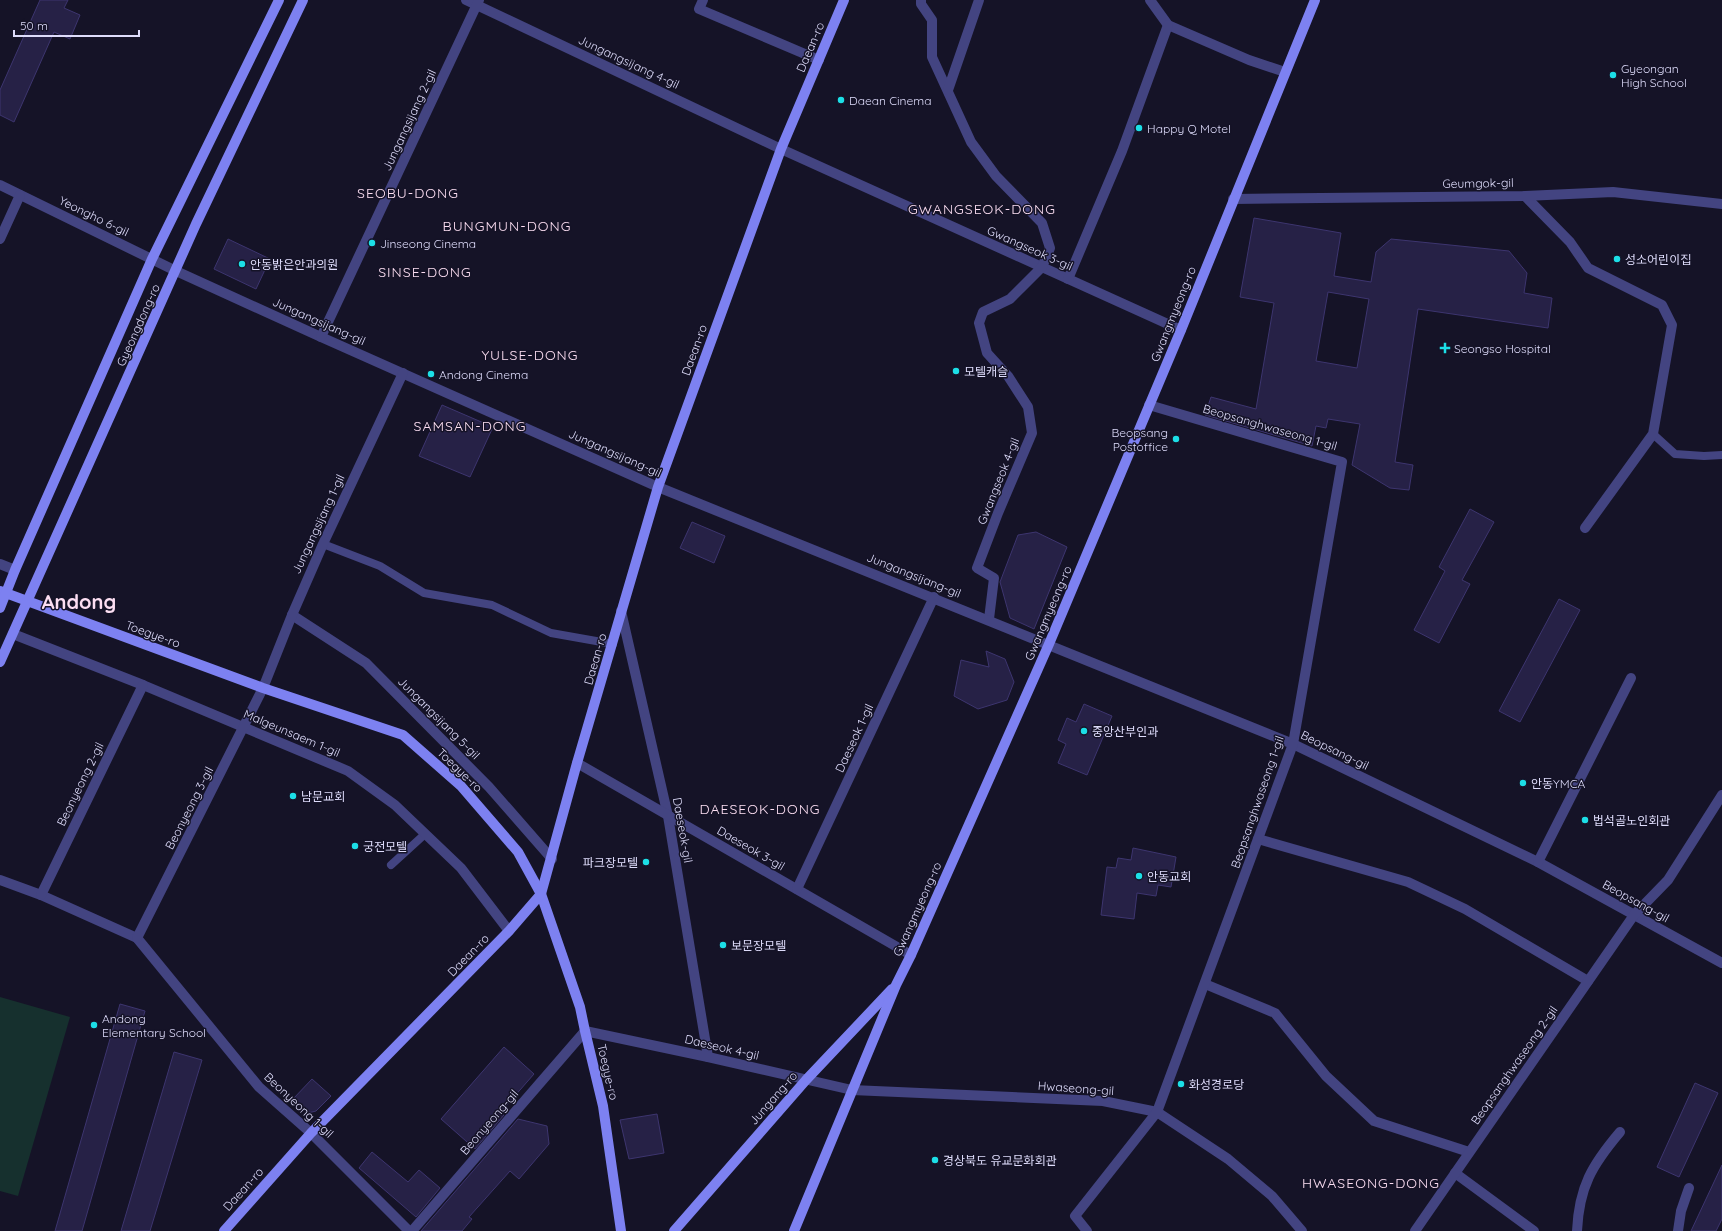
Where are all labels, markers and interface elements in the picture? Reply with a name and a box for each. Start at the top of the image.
scale bar [14,12,139,38]
text: 50 m [20,18,48,33]
street label: Daean-ro [793,20,827,74]
street label: Jungangsijang 4-gil [576,32,682,92]
place label: Gyeongan High School [1621,61,1687,90]
street label: Jungangsijang 2-gil [379,67,439,173]
marker: Gyeongan High School [1608,70,1618,80]
place label: Daean Cinema [849,93,932,108]
marker: Daean Cinema [836,95,846,105]
place label: Happy Q Motel [1147,121,1231,136]
marker: Happy Q Motel [1134,123,1144,133]
street label: Geumgok-gil [1442,175,1514,191]
district label: SEOBU-DONG [357,184,459,202]
street label: Yeongho 6-gil [57,193,131,239]
district label: GWANGSEOK-DONG [908,200,1056,218]
district label: BUNGMUN-DONG [443,217,571,235]
street label: Gwangseok 3-gil [985,222,1075,274]
place label: Jinseong Cinema [380,236,476,251]
marker: Jinseong Cinema [367,238,377,248]
place label: 성소어린이집 [1625,252,1691,267]
marker: 성소어린이집 [1612,254,1622,264]
place label: 안동밝은안과의원 [250,257,338,272]
marker: 안동밝은안과의원 [237,259,247,269]
district label: SINSE-DONG [378,263,472,281]
street label: Gwangmyeong-ro [1147,264,1199,364]
street label: Gyeongdong-ro [113,282,163,368]
street label: Jungangsijang-gil [270,294,368,348]
street label: Daean-ro [678,322,710,378]
place label: Seongso Hospital [1454,341,1551,356]
marker: Seongso Hospital [1439,342,1451,354]
district label: YULSE-DONG [481,346,579,364]
place label: 모텔캐슬 [964,364,1008,379]
marker: 모텔캐슬 [951,366,961,376]
place label: Andong Cinema [439,367,528,382]
marker: Andong Cinema [426,369,436,379]
street label: Beopsanghwaseong 1-gil [1201,401,1339,453]
district label: SAMSAN-DONG [414,417,526,435]
place label: Beopsang Postoffice [1111,425,1168,454]
street label: Jungangsijang-gil [566,426,664,480]
marker: Beopsang Postoffice [1171,434,1181,444]
street label: Gwangseok 4-gil [974,435,1022,527]
street label: Jungangsijang 1-gil [288,472,348,576]
street label: Jungangsijang-gil [865,549,963,601]
street label: Gwangmyeong-ro [1021,563,1075,663]
district label: Andong [42,589,116,614]
street label: Toegye-ro [124,617,182,651]
street label: Daean-ro [580,631,610,687]
street label: Jungangsijang 5-gil [395,674,483,762]
street label: Daeseok 1-gil [832,701,876,775]
street label: Malgeunsaem 1-gil [241,706,343,760]
place label: 중앙산부인과 [1092,724,1158,739]
marker: 중앙산부인과 [1079,726,1089,736]
street label: Beopsang-gil [1298,727,1372,773]
street label: Beopsanghwaseong 1-gil [1227,734,1287,870]
street label: Beonyeong 2-gil [53,740,107,828]
street label: Toegye-ro [434,745,486,795]
street label: Beonyeong 3-gil [162,764,216,852]
place label: 안동YMCA [1531,776,1586,791]
marker: 안동YMCA [1518,778,1528,788]
place label: 남문교회 [301,789,345,804]
marker: 남문교회 [288,791,298,801]
street label: Daeseok-gil [670,796,696,864]
district label: DAESEOK-DONG [699,800,821,818]
place label: 법석골노인회관 [1593,813,1670,828]
marker: 법석골노인회관 [1580,815,1590,825]
street label: Daeseok 3-gil [714,823,788,873]
place label: 궁전모텔 [363,839,407,854]
marker: 궁전모텔 [350,841,360,851]
place label: 파크장모텔 [583,855,638,870]
marker: 파크장모텔 [641,857,651,867]
street label: Gwangmyeong-ro [890,860,944,958]
place label: 안동교회 [1147,869,1191,884]
marker: 안동교회 [1134,871,1144,881]
street label: Beopsang-gil [1600,876,1672,926]
street label: Daean-ro [444,931,492,979]
place label: 보문장모텔 [731,938,786,953]
marker: 보문장모텔 [718,940,728,950]
street label: Beopsanghwaseong 2-gil [1467,1003,1561,1127]
place label: Andong Elementary School [102,1011,206,1040]
marker: Andong Elementary School [89,1020,99,1030]
street label: Daeseok 4-gil [683,1031,761,1063]
street label: Toegye-ro [594,1042,622,1102]
street label: Jungang-ro [746,1068,800,1128]
street label: Beonyeong 1-gil [261,1069,337,1141]
place label: 화성경로당 [1189,1077,1244,1092]
street label: Hwaseong-gil [1037,1078,1115,1098]
marker: 화성경로당 [1176,1079,1186,1089]
street label: Beonyeong-gil [457,1086,521,1158]
place label: 경상북도 유교문화회관 [943,1153,1057,1168]
marker: 경상북도 유교문화회관 [930,1155,940,1165]
street label: Daean-ro [220,1164,266,1214]
district label: HWASEONG-DONG [1302,1174,1440,1192]

